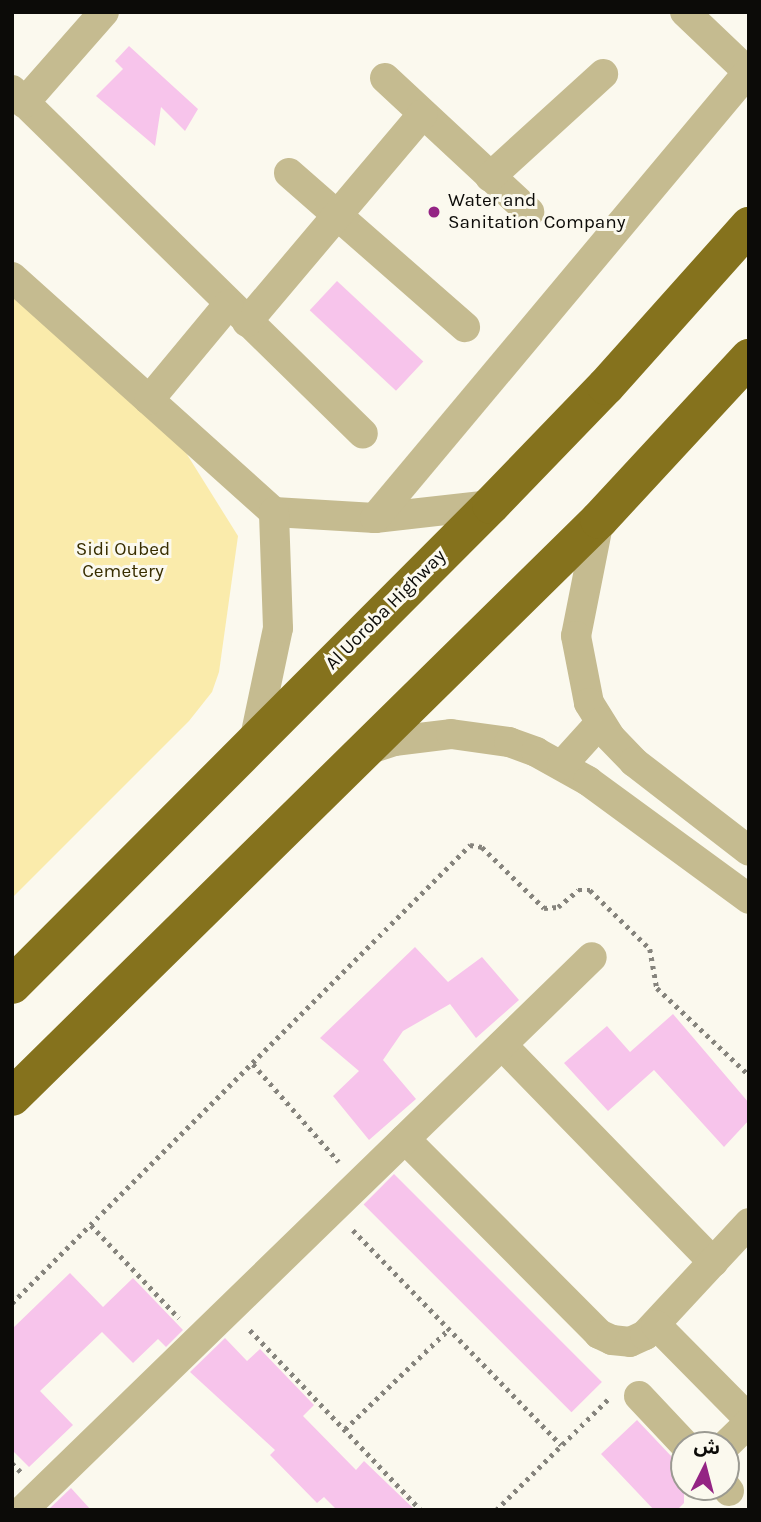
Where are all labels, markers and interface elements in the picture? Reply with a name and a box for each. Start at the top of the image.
place label: Water and Sanitation Company [448,190,626,234]
marker: Water and Sanitation Company [426,204,442,220]
park label: Sidi Oubed Cemetery [76,539,170,583]
street label: Al Uoroba Highway [321,545,451,675]
north arrow [670,1431,740,1501]
text: ش [693,1435,721,1459]

